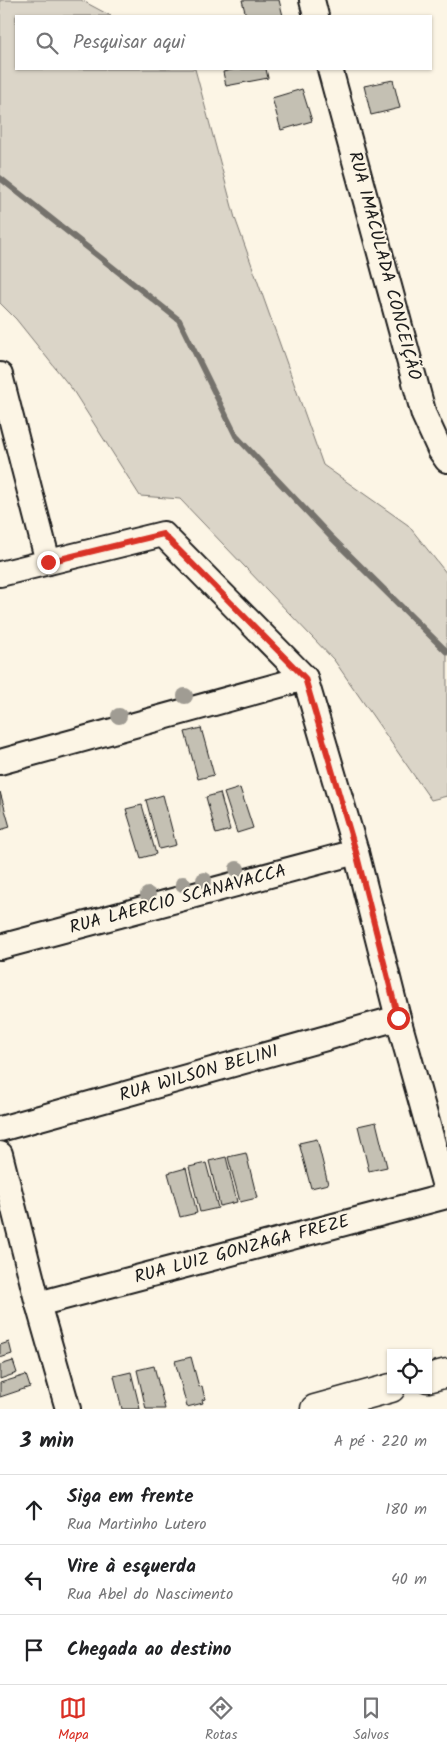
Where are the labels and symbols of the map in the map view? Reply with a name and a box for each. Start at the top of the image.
street label: RUA IMACULADA CONCEIÇÃO [339,148,429,384]
route end [37,551,60,574]
street label: RUA LAERCIO SCANAVACCA [66,857,290,943]
route start [387,1007,410,1030]
street label: RUA WILSON BELINI [116,1037,282,1111]
street label: RUA LUIZ GONZAGA FREZE [131,1207,353,1293]

